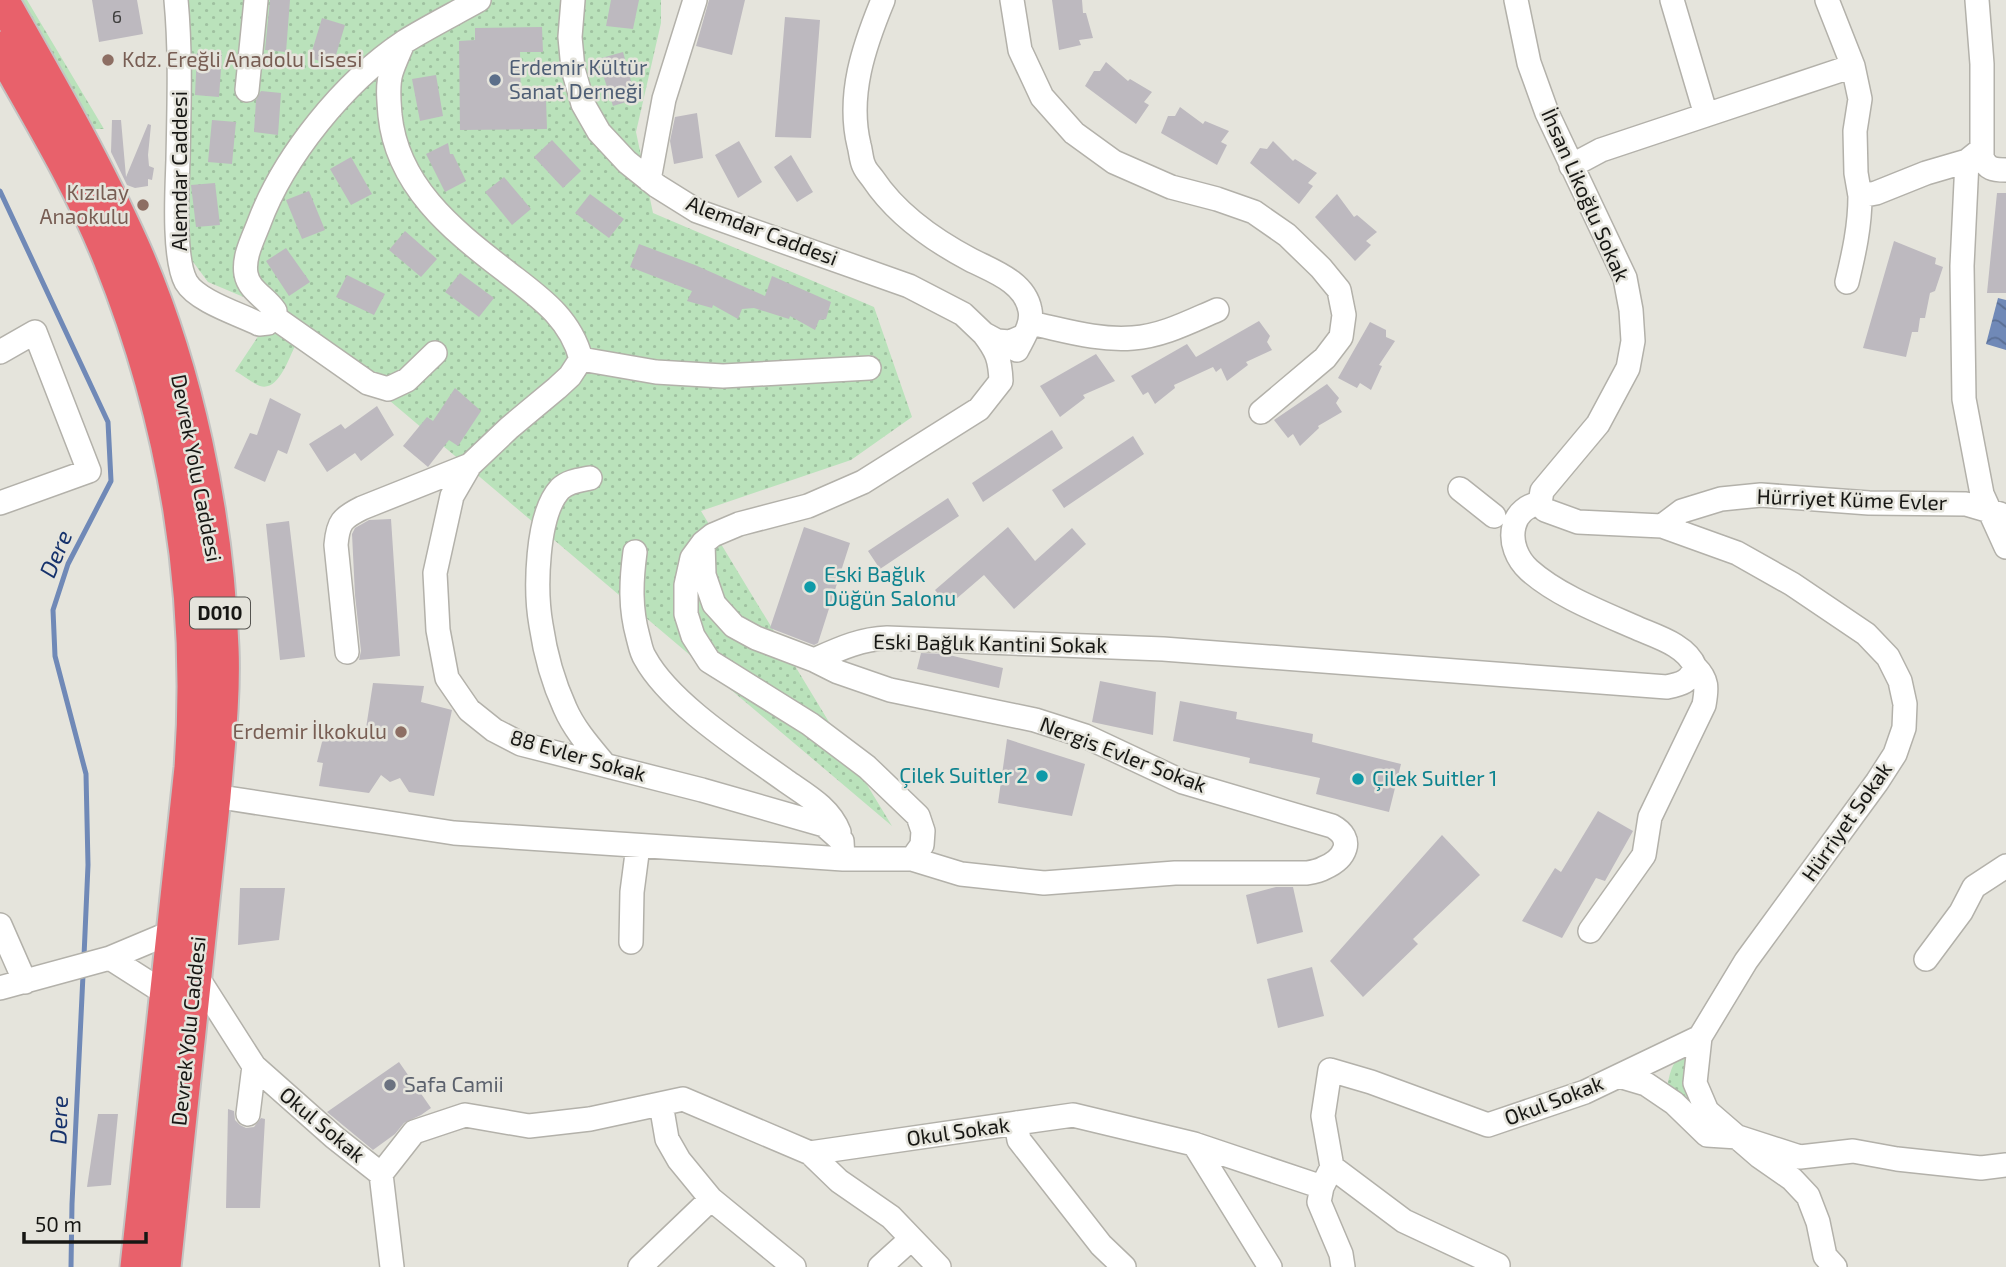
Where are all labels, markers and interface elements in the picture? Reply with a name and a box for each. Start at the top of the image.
house number: 6 [112,5,122,27]
place label: Kdz. Ereğli Anadolu Lisesi [122,46,362,71]
marker: Kdz. Ereğli Anadolu Lisesi [100,52,116,68]
place label: Erdemir Kültür Sanat Derneği [509,54,648,103]
marker: Erdemir Kültür Sanat Derneği [487,72,503,88]
street label: Alemdar Caddesi [166,91,191,251]
street label: İhsan Likoğlu Sokak [1537,104,1636,285]
place label: Kızılay Anaokulu [39,179,129,228]
street label: Alemdar Caddesi [683,189,842,270]
marker: Kızılay Anaokulu [135,197,151,213]
street label: Devrek Yolu Caddesi [167,372,228,564]
street label: Hürriyet Küme Evler [1756,483,1948,514]
water label: Dere [33,526,78,582]
place label: Eski Bağlık Düğün Salonu [824,561,956,610]
marker: Eski Bağlık Düğün Salonu [802,579,818,595]
road number: D010 [190,598,250,628]
street label: Eski Bağlık Kantini Sokak [873,628,1108,657]
street label: Nergis Evler Sokak [1037,710,1211,797]
place label: Erdemir İlkokulu [233,718,387,743]
street label: 88 Evler Sokak [508,723,649,786]
marker: Erdemir İlkokulu [393,724,409,740]
street label: Hürriyet Sokak [1795,757,1896,885]
place label: Çilek Suitler 2 [899,762,1028,789]
place label: Çilek Suitler 1 [1372,765,1497,792]
marker: Çilek Suitler 2 [1034,768,1050,784]
marker: Çilek Suitler 1 [1350,771,1366,787]
street label: Devrek Yolu Caddesi [165,935,210,1127]
street label: Okul Sokak [1501,1069,1607,1130]
place label: Safa Camii [404,1071,504,1096]
marker: Safa Camii [382,1077,398,1093]
street label: Okul Sokak [275,1081,371,1167]
water label: Dere [43,1095,73,1145]
street label: Okul Sokak [905,1111,1011,1150]
scale bar [24,1200,147,1244]
text: 50 m [35,1211,82,1236]

